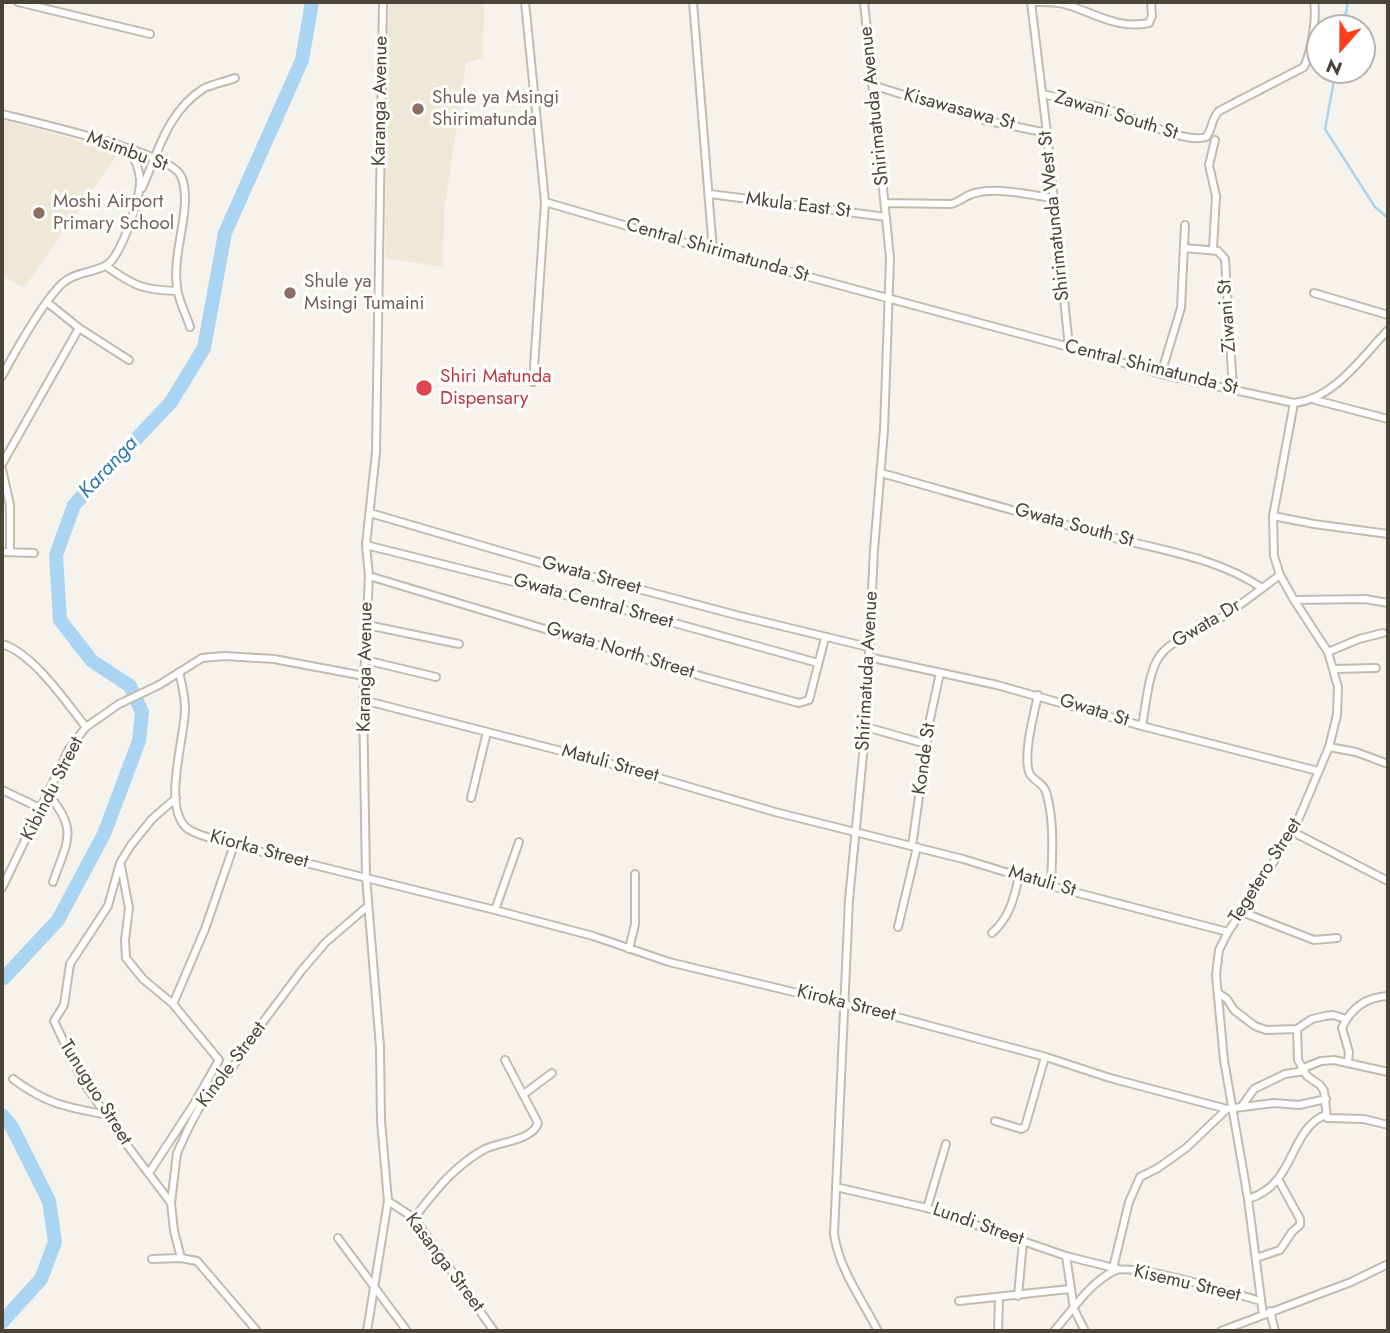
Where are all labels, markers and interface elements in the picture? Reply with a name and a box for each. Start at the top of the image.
north arrow [1306,14,1376,84]
street label: Shirimatuda Avenue [855,25,895,187]
street label: Karanga Avenue [368,36,394,166]
text: N [1322,52,1346,83]
street label: Kisawasawa St [901,84,1017,136]
street label: Zawani South St [1051,86,1181,146]
place label: Shule ya Msingi Shirimatunda [432,87,559,131]
marker: Shule ya Msingi Shirimatunda [410,101,426,117]
street label: Msimbu St [84,127,170,177]
street label: Shirimatunda West St [1035,130,1075,302]
street label: Mkula East St [744,188,852,224]
place label: Moshi Airport Primary School [53,191,174,235]
marker: Moshi Airport Primary School [31,205,47,221]
street label: Central Shirimatunda St [623,214,811,288]
place label: Shule ya Msingi Tumaini [304,271,425,315]
street label: Ziwani St [1214,279,1242,353]
marker: Shule ya Msingi Tumaini [282,285,298,301]
street label: Central Shimatunda St [1062,335,1240,401]
place label: Shiri Matunda Dispensary [440,366,551,410]
marker: Shiri Matunda Dispensary [414,378,434,398]
water label: Karanga [74,432,144,504]
street label: Gwata South St [1012,499,1136,553]
street label: Gwata Street [539,552,643,600]
street label: Gwata Central Street [510,570,676,634]
street label: Shirimatuda Avenue [852,590,884,752]
street label: Gwata Dr [1169,595,1245,653]
street label: Karanga Avenue [353,602,379,732]
street label: Gwata North Street [543,618,697,684]
street label: Gwata St [1057,690,1131,732]
street label: Konde St [909,722,941,796]
street label: Kibindu Street [17,733,89,845]
street label: Matuli Street [559,740,661,788]
street label: Tegetero Street [1225,814,1307,928]
street label: Kiorka Street [207,826,311,874]
street label: Matuli St [1006,862,1078,902]
street label: Kiroka Street [794,981,898,1027]
street label: Kinole Street [192,1018,272,1112]
street label: Tunuguo Street [54,1036,136,1150]
street label: Lundi Street [929,1199,1027,1251]
street label: Kasanga Street [399,1209,489,1317]
street label: Kisemu Street [1131,1261,1243,1307]

